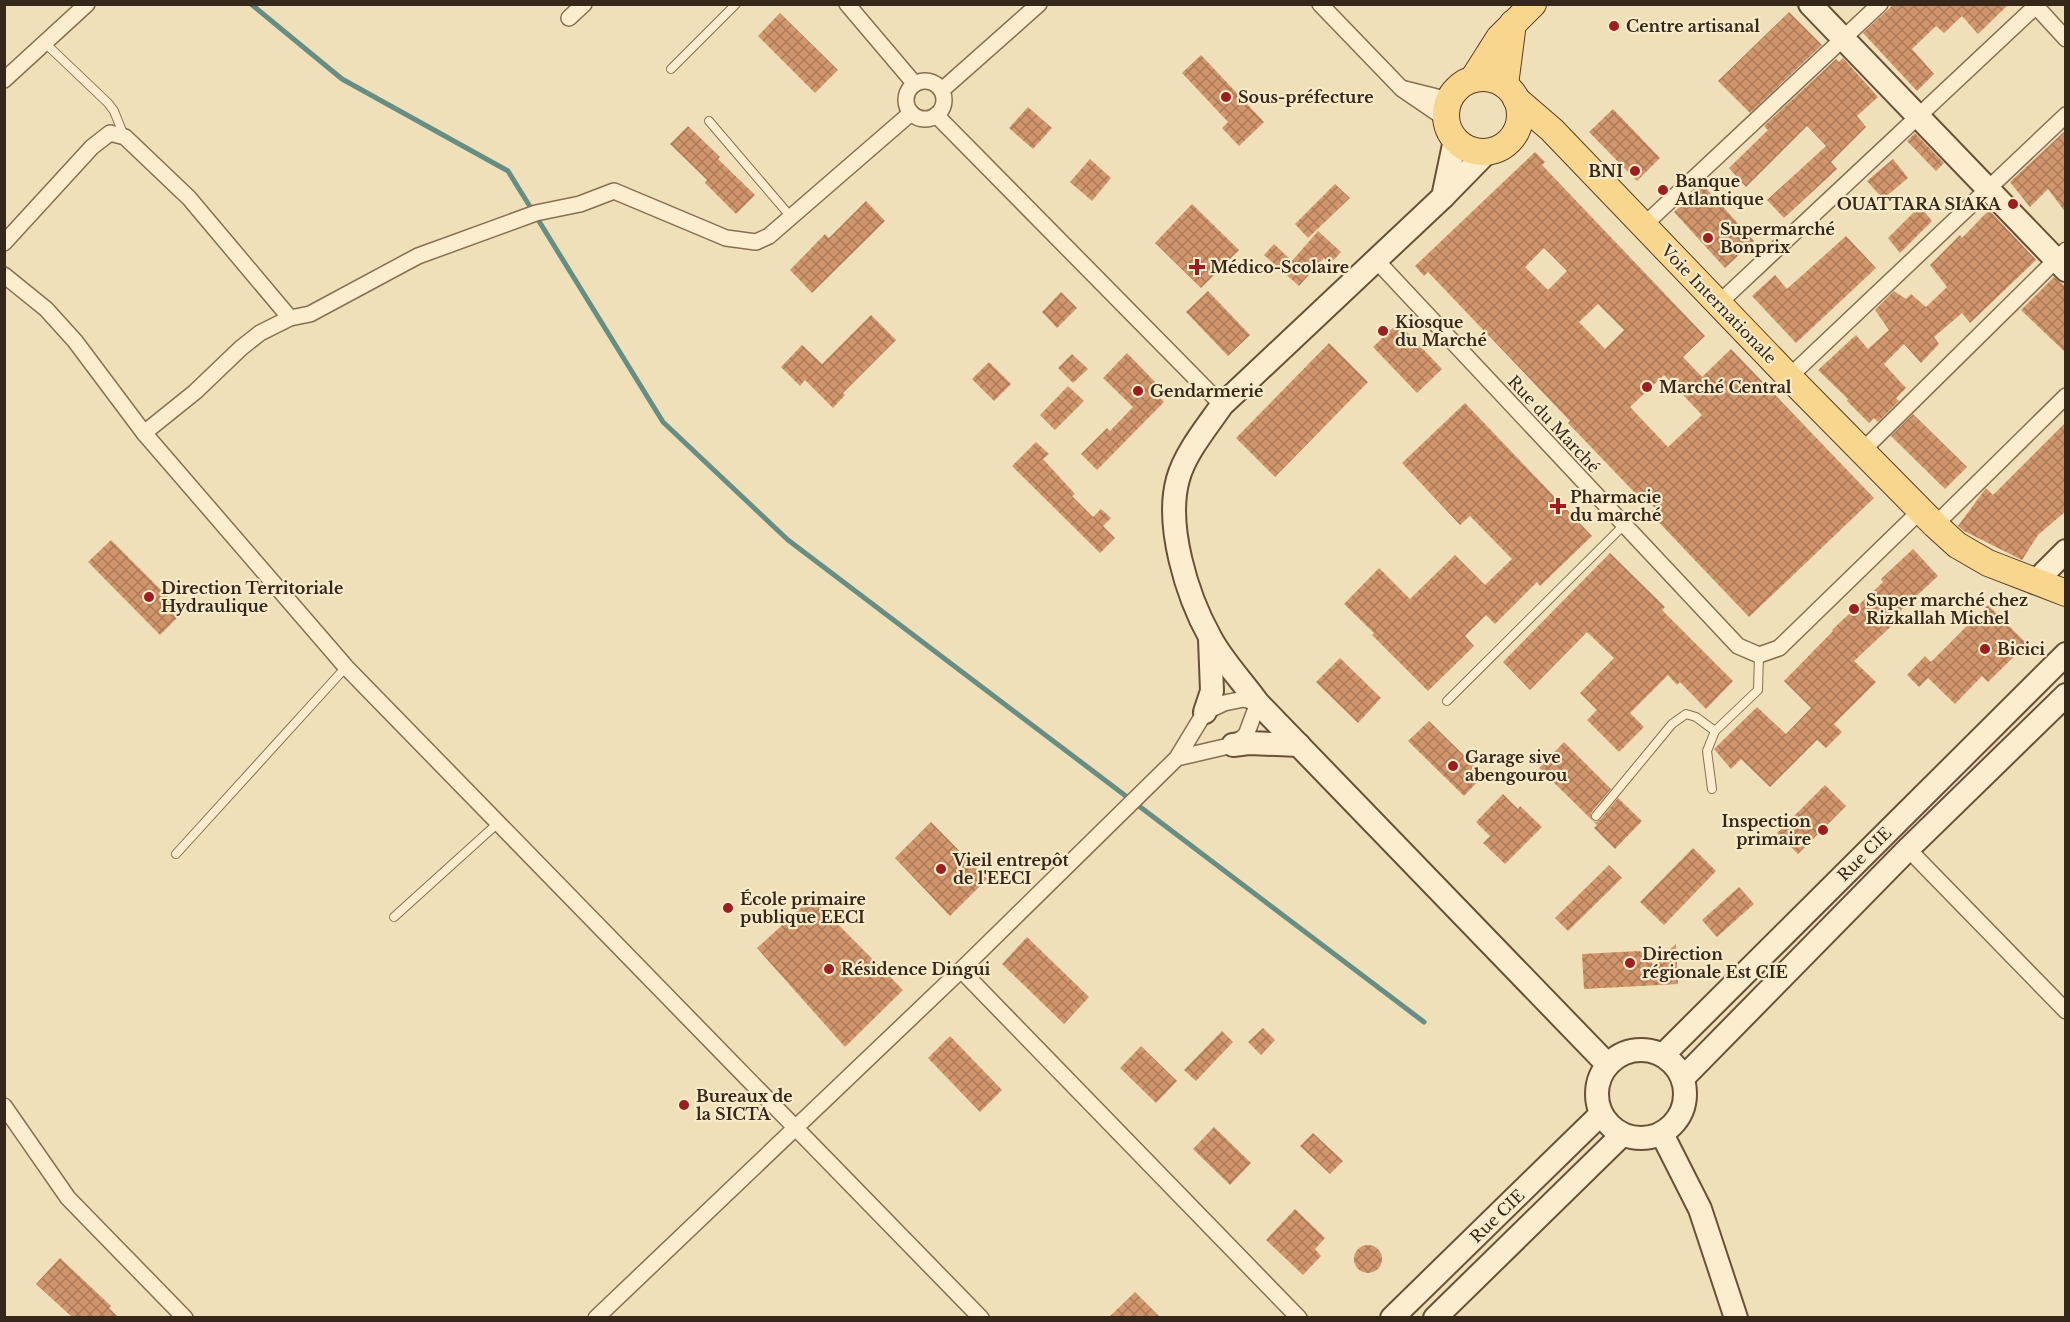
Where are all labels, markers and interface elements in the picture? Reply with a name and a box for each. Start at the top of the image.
place label: Centre artisanal [1626,16,1760,36]
marker: Centre artisanal [1607,19,1621,33]
place label: Sous-préfecture [1238,87,1374,107]
marker: Sous-préfecture [1219,90,1233,104]
place label: BNI [1588,161,1623,181]
marker: BNI [1628,164,1642,178]
place label: Banque Atlantique [1674,171,1764,209]
marker: Banque Atlantique [1656,183,1670,197]
place label: OUATTARA SIAKA [1837,194,2002,214]
marker: OUATTARA SIAKA [2006,197,2020,211]
place label: Supermarché Bonprix [1720,219,1835,257]
marker: Supermarché Bonprix [1701,231,1715,245]
street label: Voie Internationale [1656,240,1781,368]
place label: Médico-Scolaire [1210,257,1349,277]
marker: Médico-Scolaire [1188,258,1206,276]
place label: Kiosque du Marché [1395,312,1487,350]
marker: Kiosque du Marché [1376,324,1390,338]
street label: Rue du Marché [1504,371,1604,477]
place label: Marché Central [1659,377,1792,397]
marker: Marché Central [1640,380,1654,394]
place label: Gendarmerie [1150,381,1263,401]
marker: Gendarmerie [1131,384,1145,398]
place label: Pharmacie du marché [1570,487,1661,525]
marker: Pharmacie du marché [1551,499,1565,513]
place label: Direction Territoriale Hydraulique [161,578,343,616]
marker: Direction Territoriale Hydraulique [142,590,156,604]
place label: Super marché chez Rizkallah Michel [1866,590,2028,628]
marker: Super marché chez Rizkallah Michel [1847,602,1861,616]
place label: Bicici [1997,639,2045,659]
marker: Bicici [1978,642,1992,656]
place label: Garage sive abengourou [1465,747,1568,785]
marker: Garage sive abengourou [1446,759,1460,773]
place label: Inspection primaire [1721,811,1811,849]
marker: Inspection primaire [1816,823,1830,837]
street label: Rue CIE [1833,823,1895,885]
place label: Vieil entrepôt de l'EECI [952,850,1070,888]
marker: Vieil entrepôt de l'EECI [934,862,948,876]
place label: École primaire publique EECI [740,889,866,927]
marker: École primaire publique EECI [721,901,735,915]
place label: Direction régionale Est CIE [1642,944,1788,982]
marker: Direction régionale Est CIE [1623,956,1637,970]
place label: Résidence Dingui [841,959,990,979]
marker: Résidence Dingui [822,962,836,976]
place label: Bureaux de la SICTA [696,1086,793,1124]
marker: Bureaux de la SICTA [677,1098,691,1112]
street label: Rue CIE [1466,1185,1528,1247]

